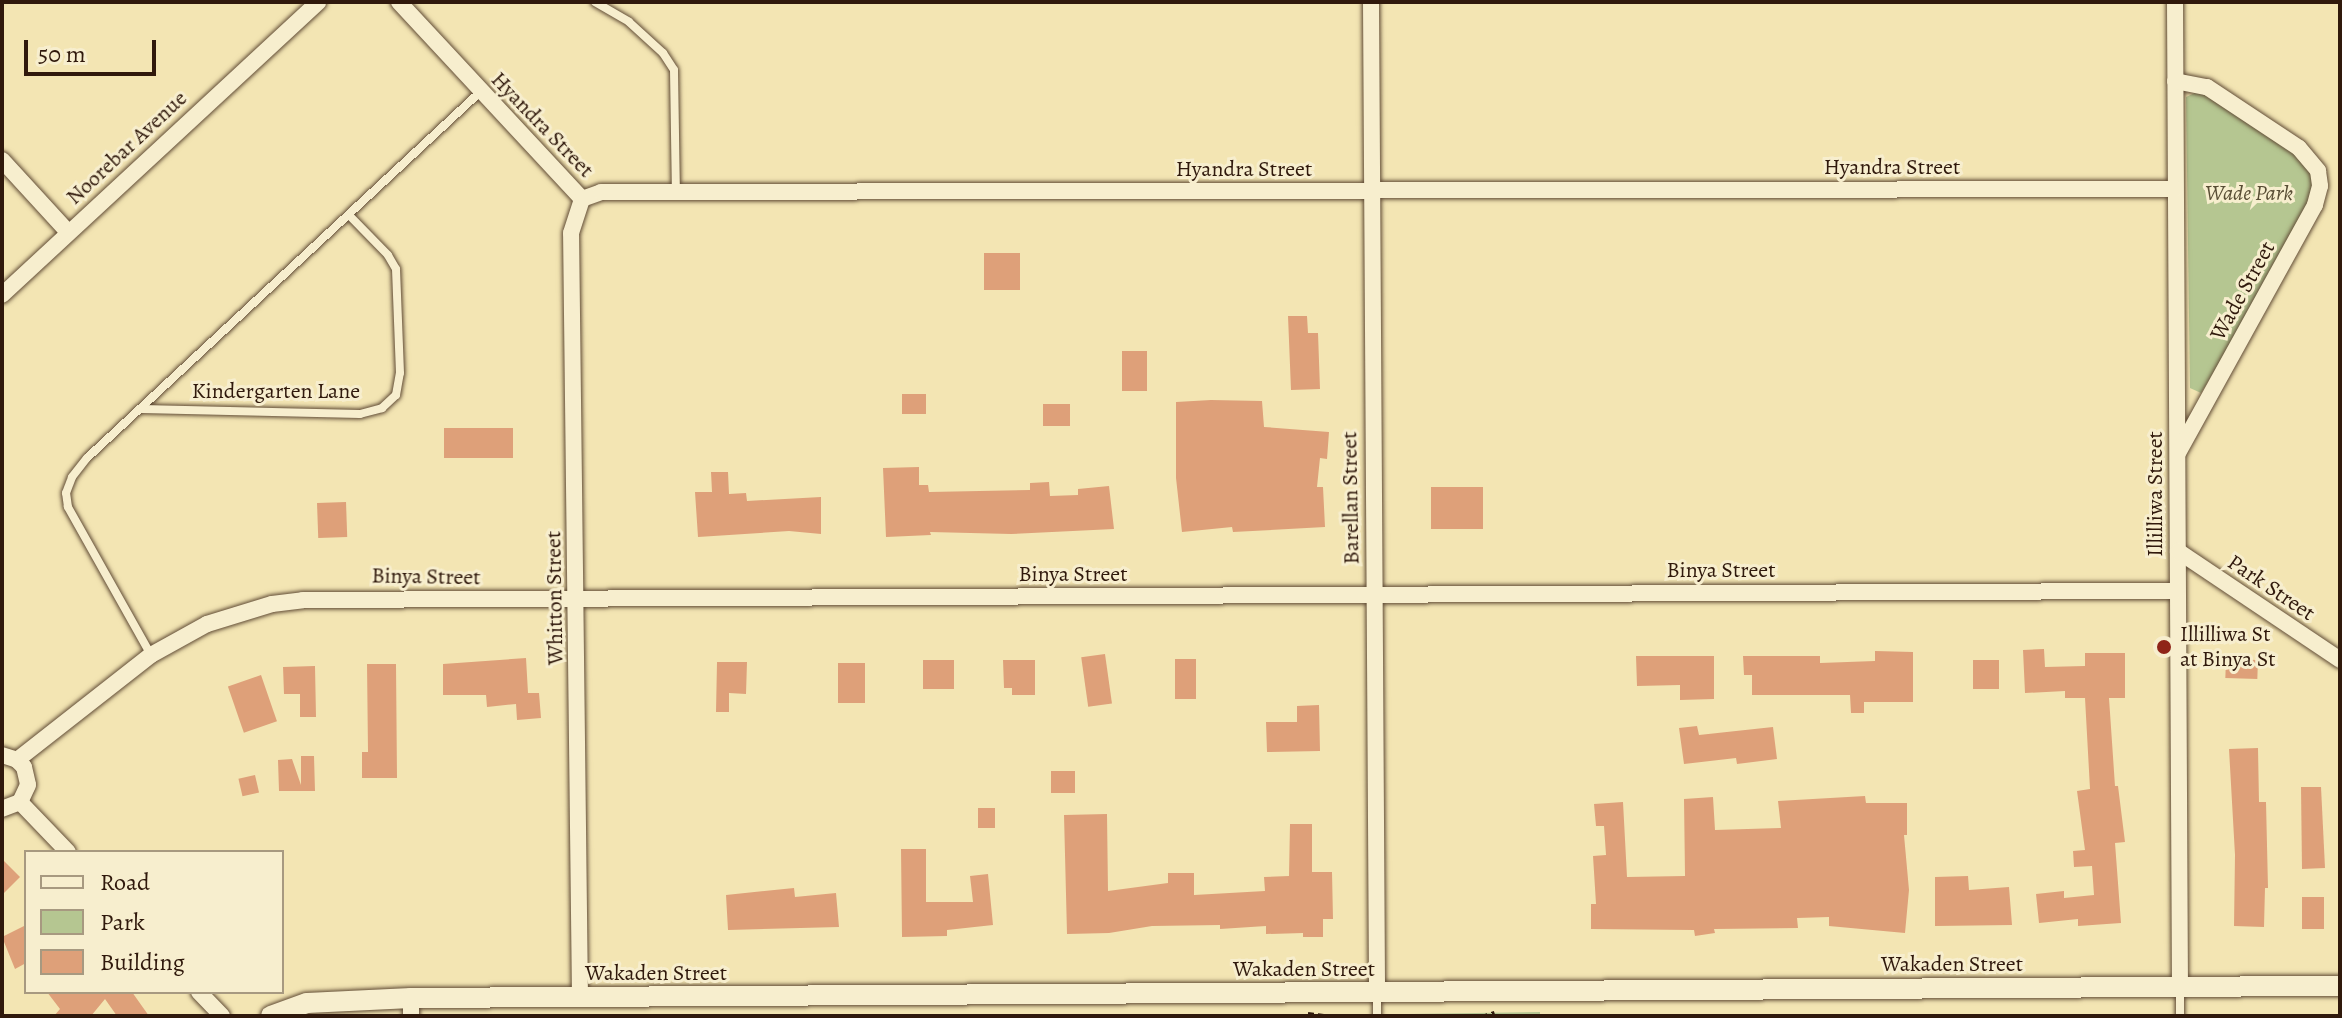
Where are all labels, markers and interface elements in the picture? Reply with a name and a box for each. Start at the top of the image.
scale bar [28,24,160,74]
text: 50 m [38,38,86,70]
street label: Hyandra Street [485,67,599,183]
street label: Noorebar Avenue [61,85,193,211]
street label: Hyandra Street [1824,155,1960,181]
street label: Hyandra Street [1176,157,1312,183]
park label: Wade Park [2205,181,2293,207]
street label: Wade Street [2205,237,2281,345]
street label: Kindergarten Lane [192,379,360,405]
street label: Barellan Street [1337,431,1365,565]
street label: Illilliwa Street [2143,431,2169,557]
street label: Whitton Street [541,531,569,665]
street label: Park Street [2222,549,2320,627]
street label: Binya Street [1667,558,1775,584]
street label: Binya Street [1019,562,1127,588]
street label: Binya Street [371,563,481,591]
place label: Illilliwa St at Binya St [2180,621,2276,672]
marker: Illilliwa St at Binya St [2155,638,2173,656]
legend [24,850,284,994]
text: Road [100,866,150,898]
text: Park [100,906,145,938]
text: Building [100,946,185,978]
street label: Wakaden Street [1881,952,2023,978]
street label: Wakaden Street [1233,957,1375,983]
street label: Wakaden Street [585,961,727,987]

